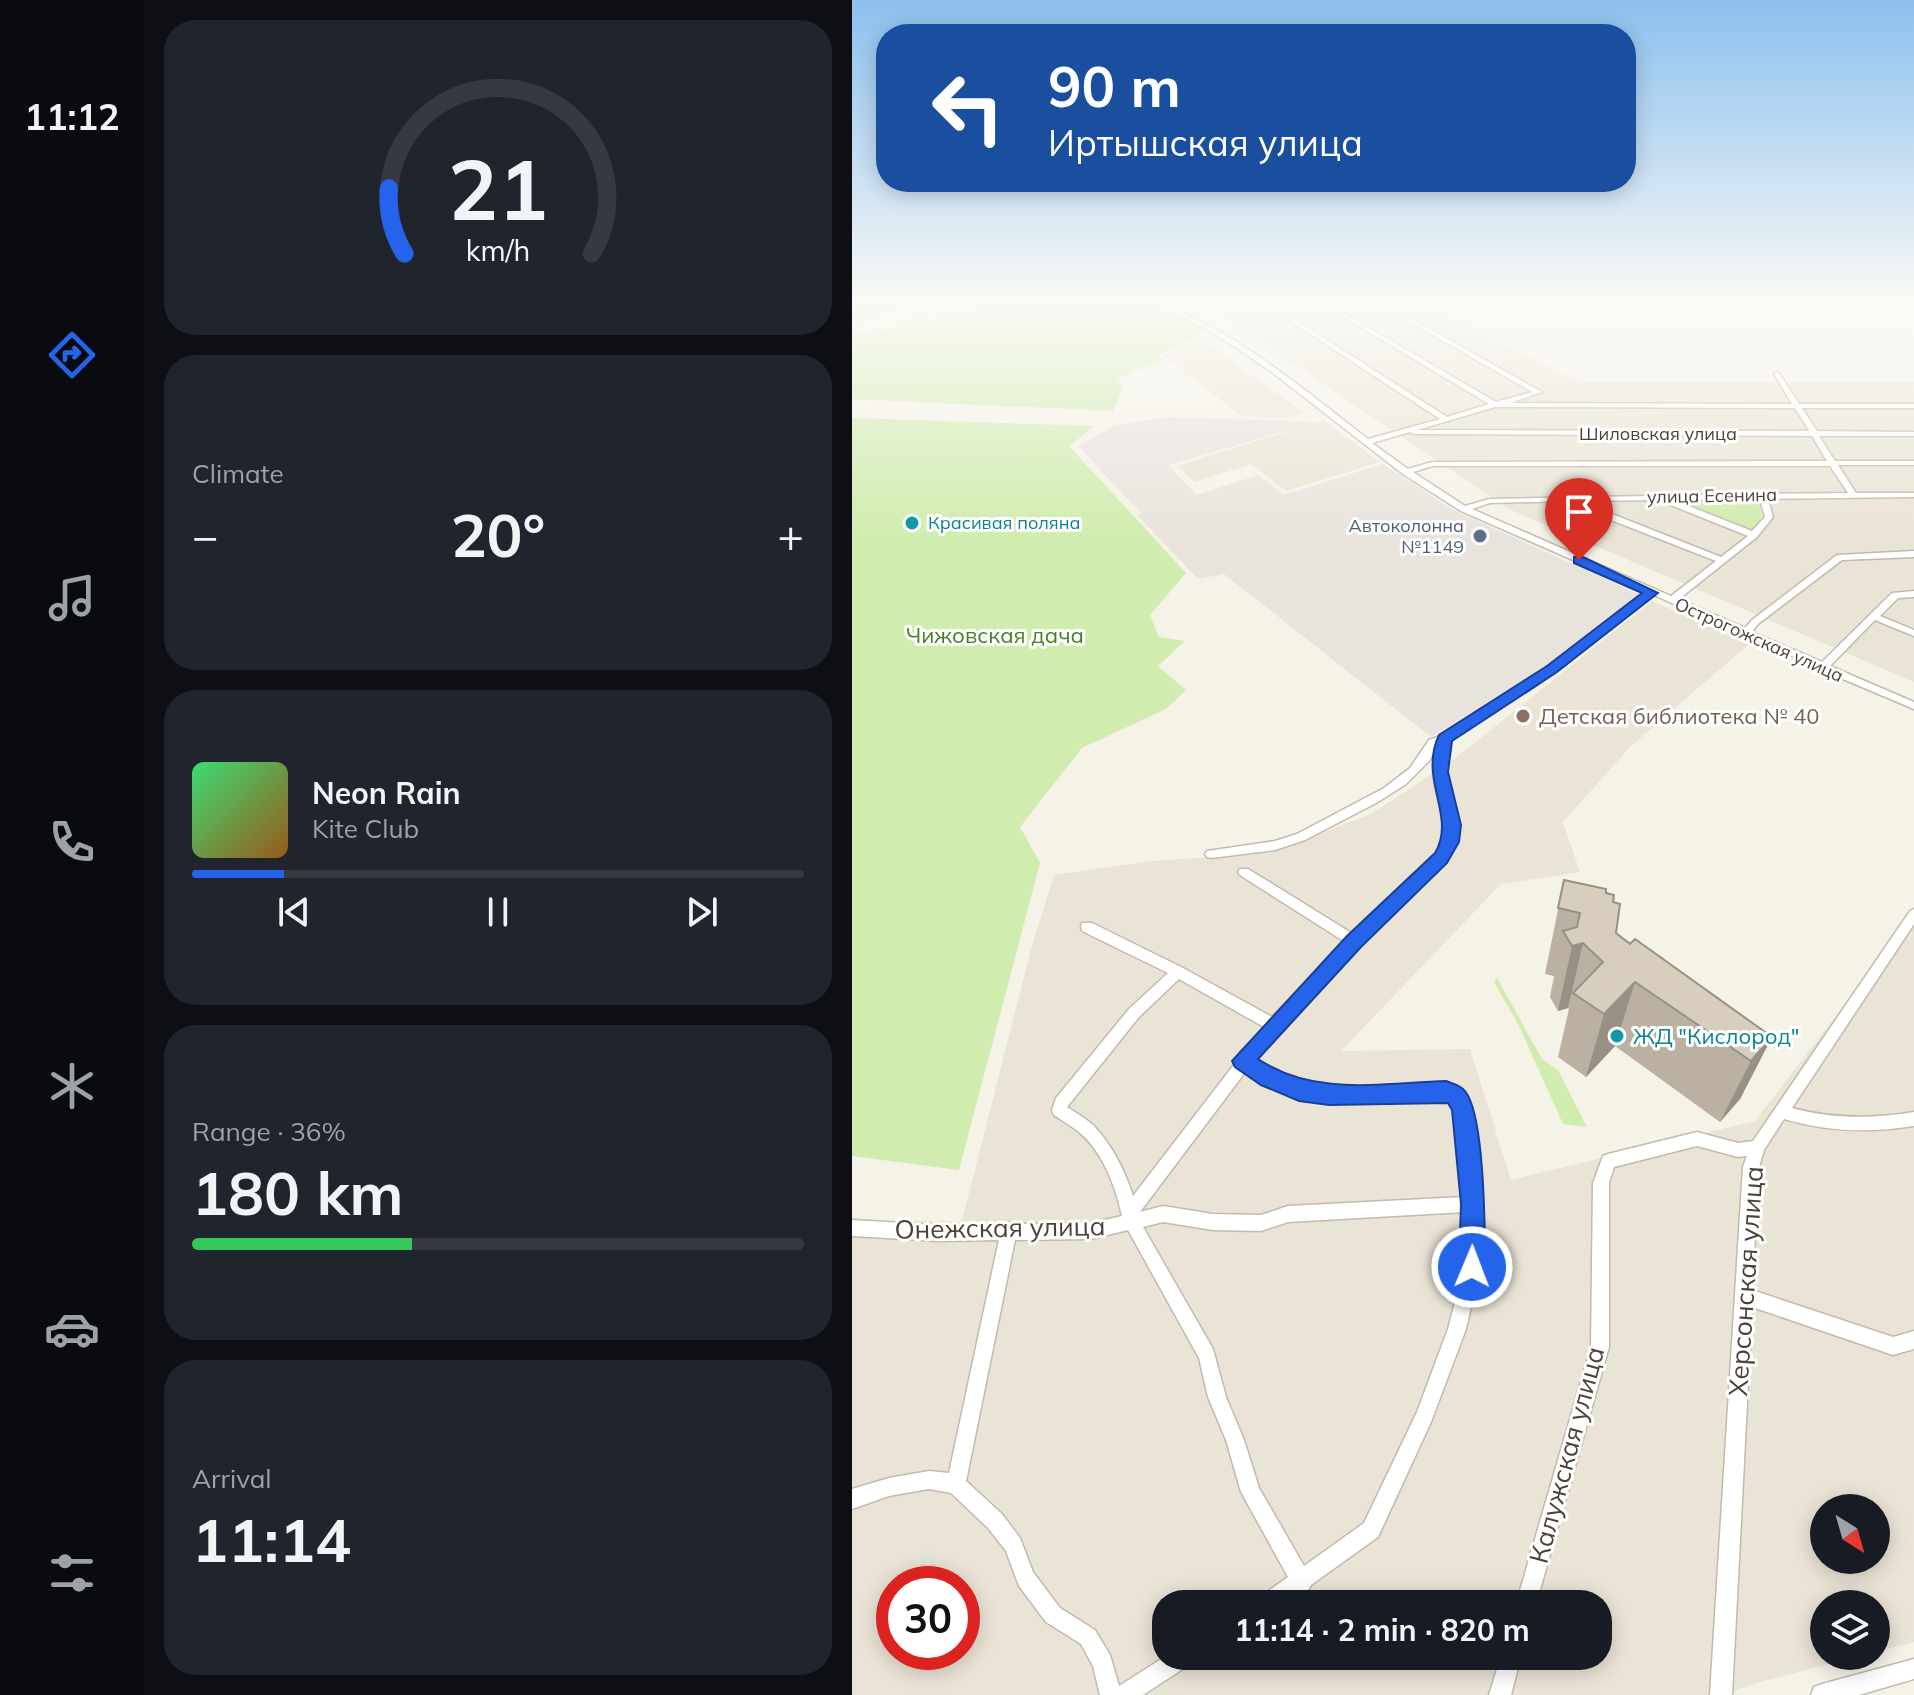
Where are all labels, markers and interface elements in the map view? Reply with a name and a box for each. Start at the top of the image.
text: 90 m [1048,51,1181,121]
icon: left [916,56,1020,160]
text: 11:12 [24,94,120,139]
text: Иртышская улица [1048,120,1363,165]
text: 21 [448,135,548,240]
text: km/h [466,232,530,268]
icon: directions [44,327,100,383]
street label: Шиловская улица [1579,422,1737,445]
text: Climate [192,457,284,490]
pin [1545,478,1613,560]
street label: улица Есенина [1647,483,1777,508]
icon: arrive [1557,490,1601,534]
text: 20° [451,497,545,572]
text: − [192,508,218,563]
text: + [778,508,804,563]
place label: Красивая поляна [928,511,1080,534]
marker: Красивая поляна [903,514,921,532]
place label: Автоколонна №1149 [1348,514,1464,558]
marker: Автоколонна №1149 [1471,527,1489,545]
icon: music [44,570,100,626]
street label: Острогожская улица [1671,592,1847,687]
park label: Чижовская дача [906,621,1084,649]
place label: Детская библиотека № 40 [1539,702,1819,730]
marker: Детская библиотека № 40 [1514,707,1532,725]
text: Neon Rain [312,774,461,812]
text: Kite Club [312,812,419,845]
icon: phone [44,814,100,870]
icon: previous [272,890,316,934]
icon: pause [476,890,520,934]
icon: next [680,890,724,934]
place label: ЖД "Кислород" [1633,1022,1799,1050]
marker: ЖД "Кислород" [1608,1027,1626,1045]
icon: climate [44,1058,100,1114]
text: Range · 36% [192,1115,346,1148]
text: 180 km [192,1155,404,1230]
street label: Херсонская улица [1721,1165,1770,1397]
street label: Онежская улица [894,1209,1106,1246]
position arrow [1430,1225,1514,1309]
icon: car [44,1301,100,1357]
street label: Калужская улица [1522,1343,1611,1567]
text: Arrival [192,1462,272,1495]
north arrow [1810,1494,1890,1574]
map controls [1810,1494,1890,1670]
text: 11:14 [192,1502,351,1577]
icon: filters [44,1545,100,1601]
speed limit sign: 30 [876,1566,980,1670]
button: layers [1810,1590,1890,1670]
text: 11:14 · 2 min · 820 m [1234,1611,1530,1649]

